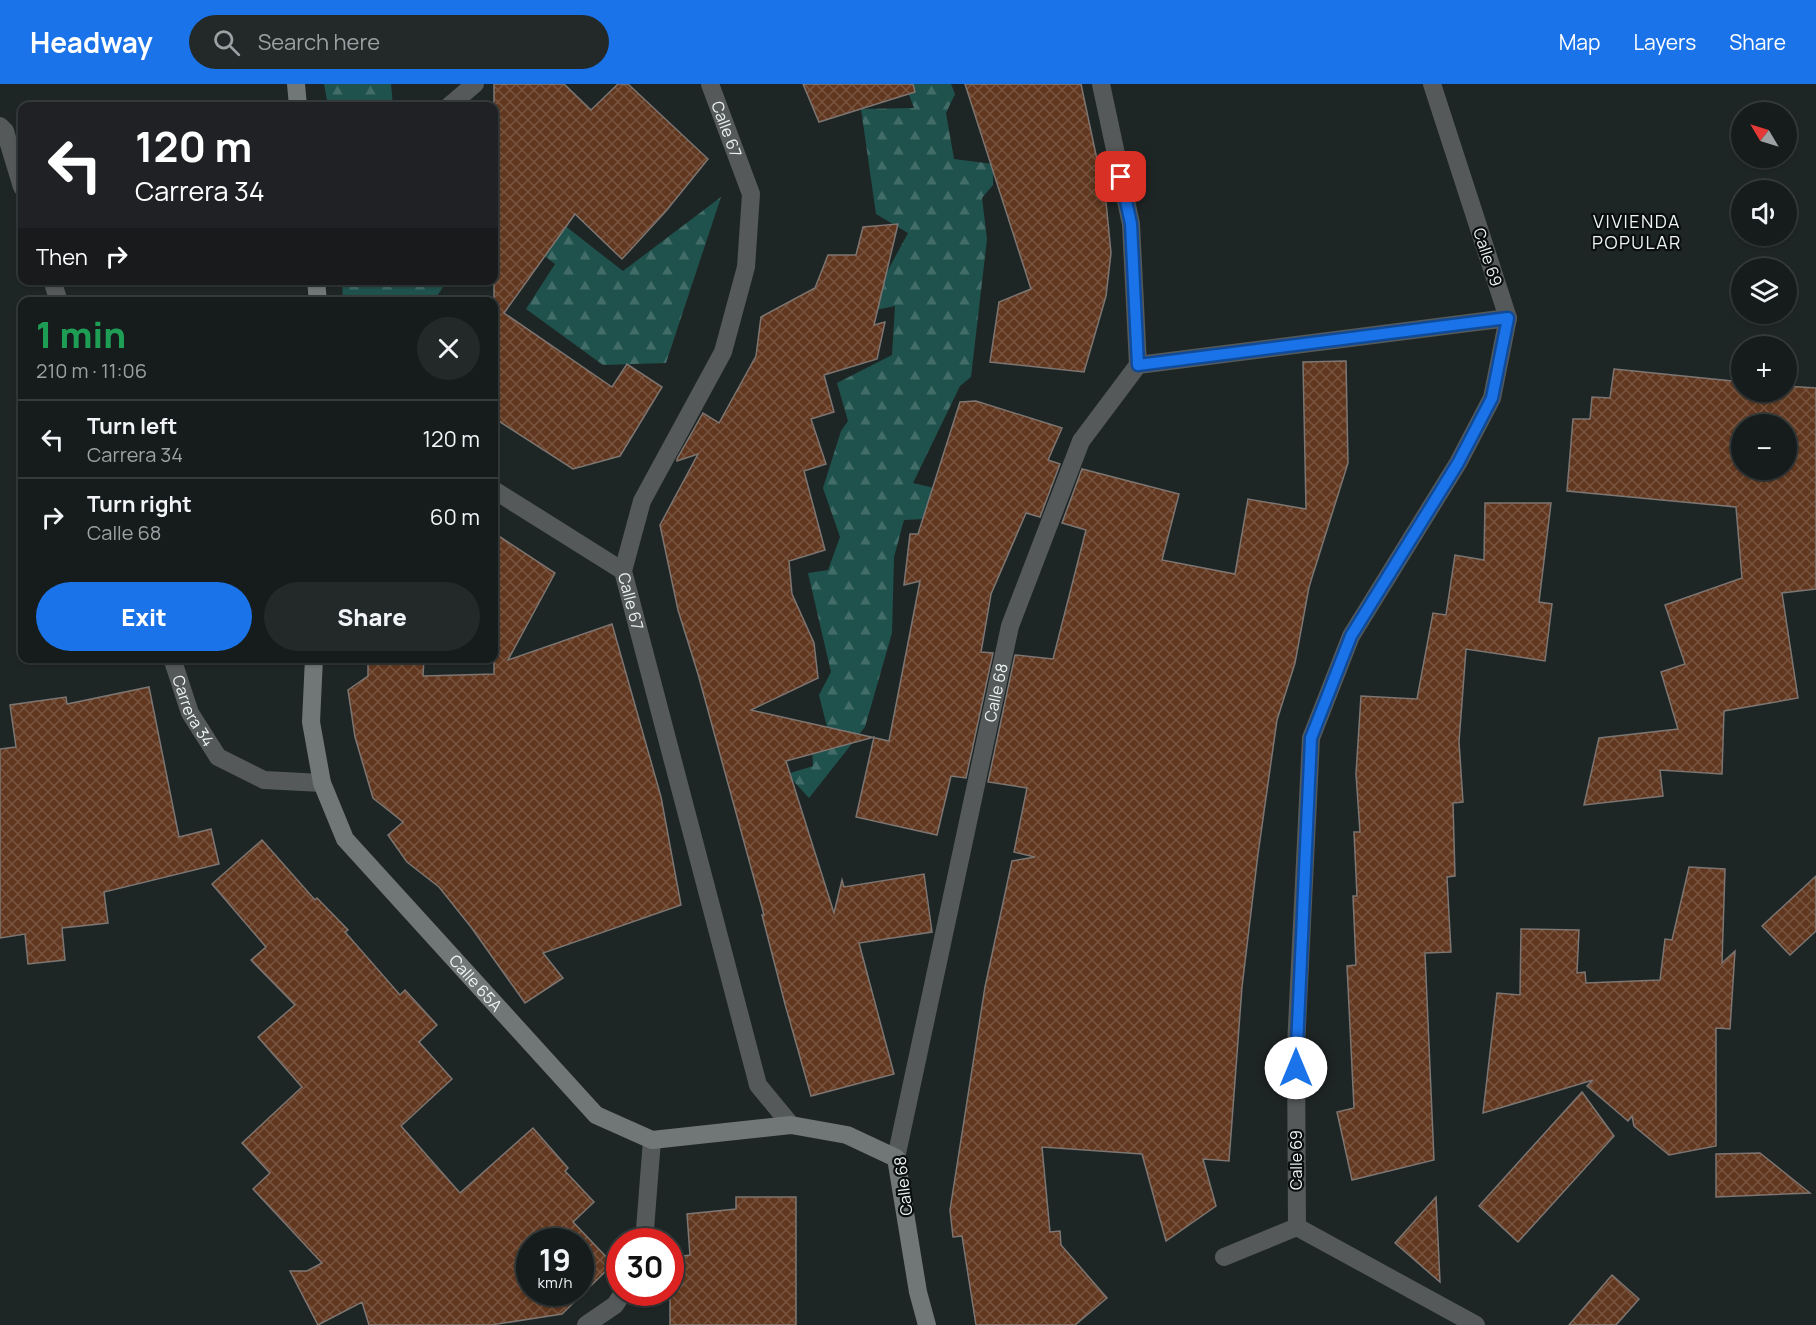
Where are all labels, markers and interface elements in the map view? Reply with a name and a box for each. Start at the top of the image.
search box [189,15,609,69]
text: Headway [30,23,153,61]
icon: search [210,26,243,59]
text: Search here [258,27,380,57]
text: Map [1559,28,1600,56]
text: Layers [1633,28,1696,56]
text: Share [1729,28,1786,56]
street label: Calle 67 [706,98,747,160]
north arrow [1731,102,1797,168]
map controls [1731,102,1797,480]
text: 120 m [135,117,252,175]
icon: left [36,126,114,204]
pin [1095,151,1146,202]
icon: arrive [1104,160,1137,193]
text: Carrera 34 [135,172,265,209]
button: sound [1731,180,1797,246]
district label: VIVIENDA POPULAR [1592,209,1682,254]
street label: Calle 69 [1468,225,1508,289]
icon: right [100,240,133,273]
text: Then [36,242,88,272]
button: layers [1731,258,1797,324]
text: 1 min [36,310,126,359]
button: close [417,317,480,380]
button: + [1731,336,1797,402]
text: 210 m · 11:06 [36,357,147,384]
text: Turn left [87,411,177,441]
button: − [1731,414,1797,480]
icon: left [36,423,69,456]
text: 120 m [422,424,480,454]
text: Carrera 34 [87,441,183,468]
text: Turn right [87,489,192,519]
icon: right [36,501,69,534]
text: 60 m [430,502,480,532]
text: Calle 68 [87,519,161,546]
street label: Calle 67 [613,570,649,632]
button: Exit [36,582,252,651]
button: Share [264,582,480,651]
street label: Calle 68 [979,661,1013,724]
street label: Carrera 34 [167,672,219,751]
street label: Calle 65A [444,950,507,1016]
position arrow [1264,1036,1328,1100]
street label: Calle 69 [1285,1130,1307,1190]
street label: Calle 68 [888,1155,918,1217]
speed limit sign: 30 [606,1228,684,1306]
text: 19 [539,1239,571,1280]
text: km/h [538,1272,572,1293]

